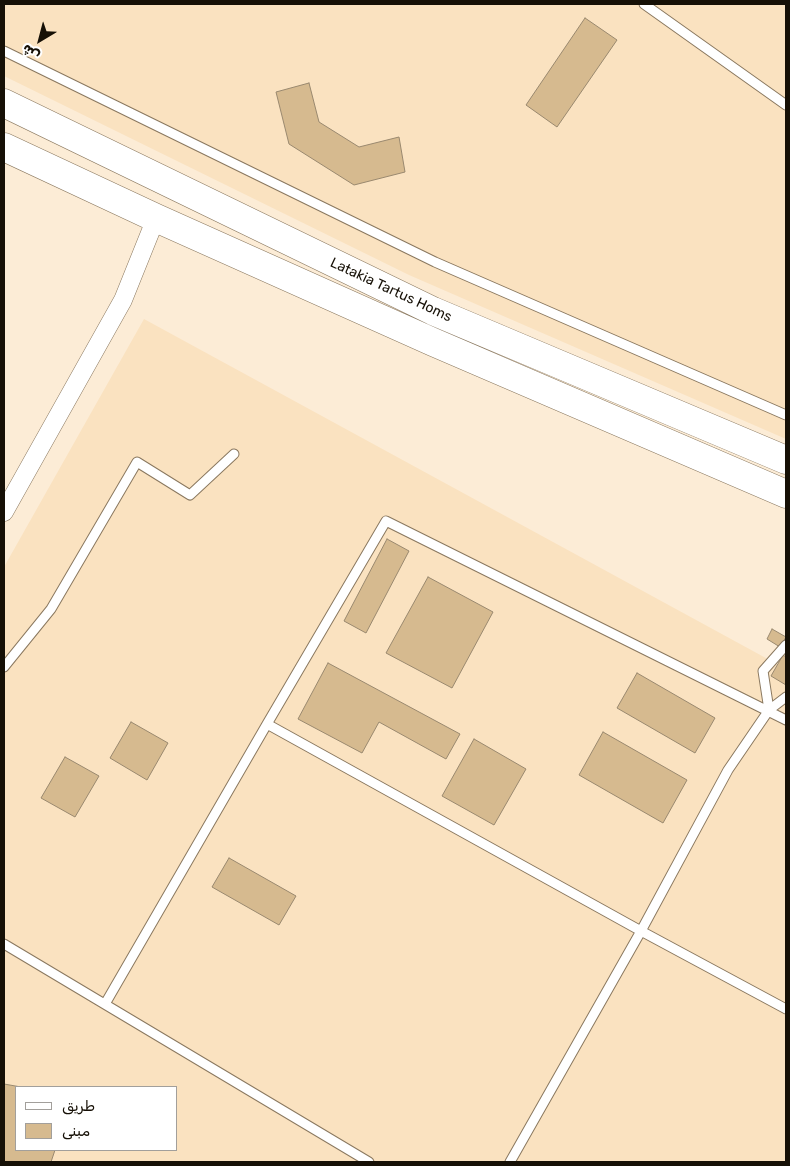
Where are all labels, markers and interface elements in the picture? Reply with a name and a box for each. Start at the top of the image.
north arrow [15,15,65,65]
text: ش [18,40,43,65]
street label: Latakia Tartus Homs [327,254,455,326]
legend [15,1086,178,1151]
text: طريق [62,1097,95,1115]
text: مبنى [62,1122,90,1140]

